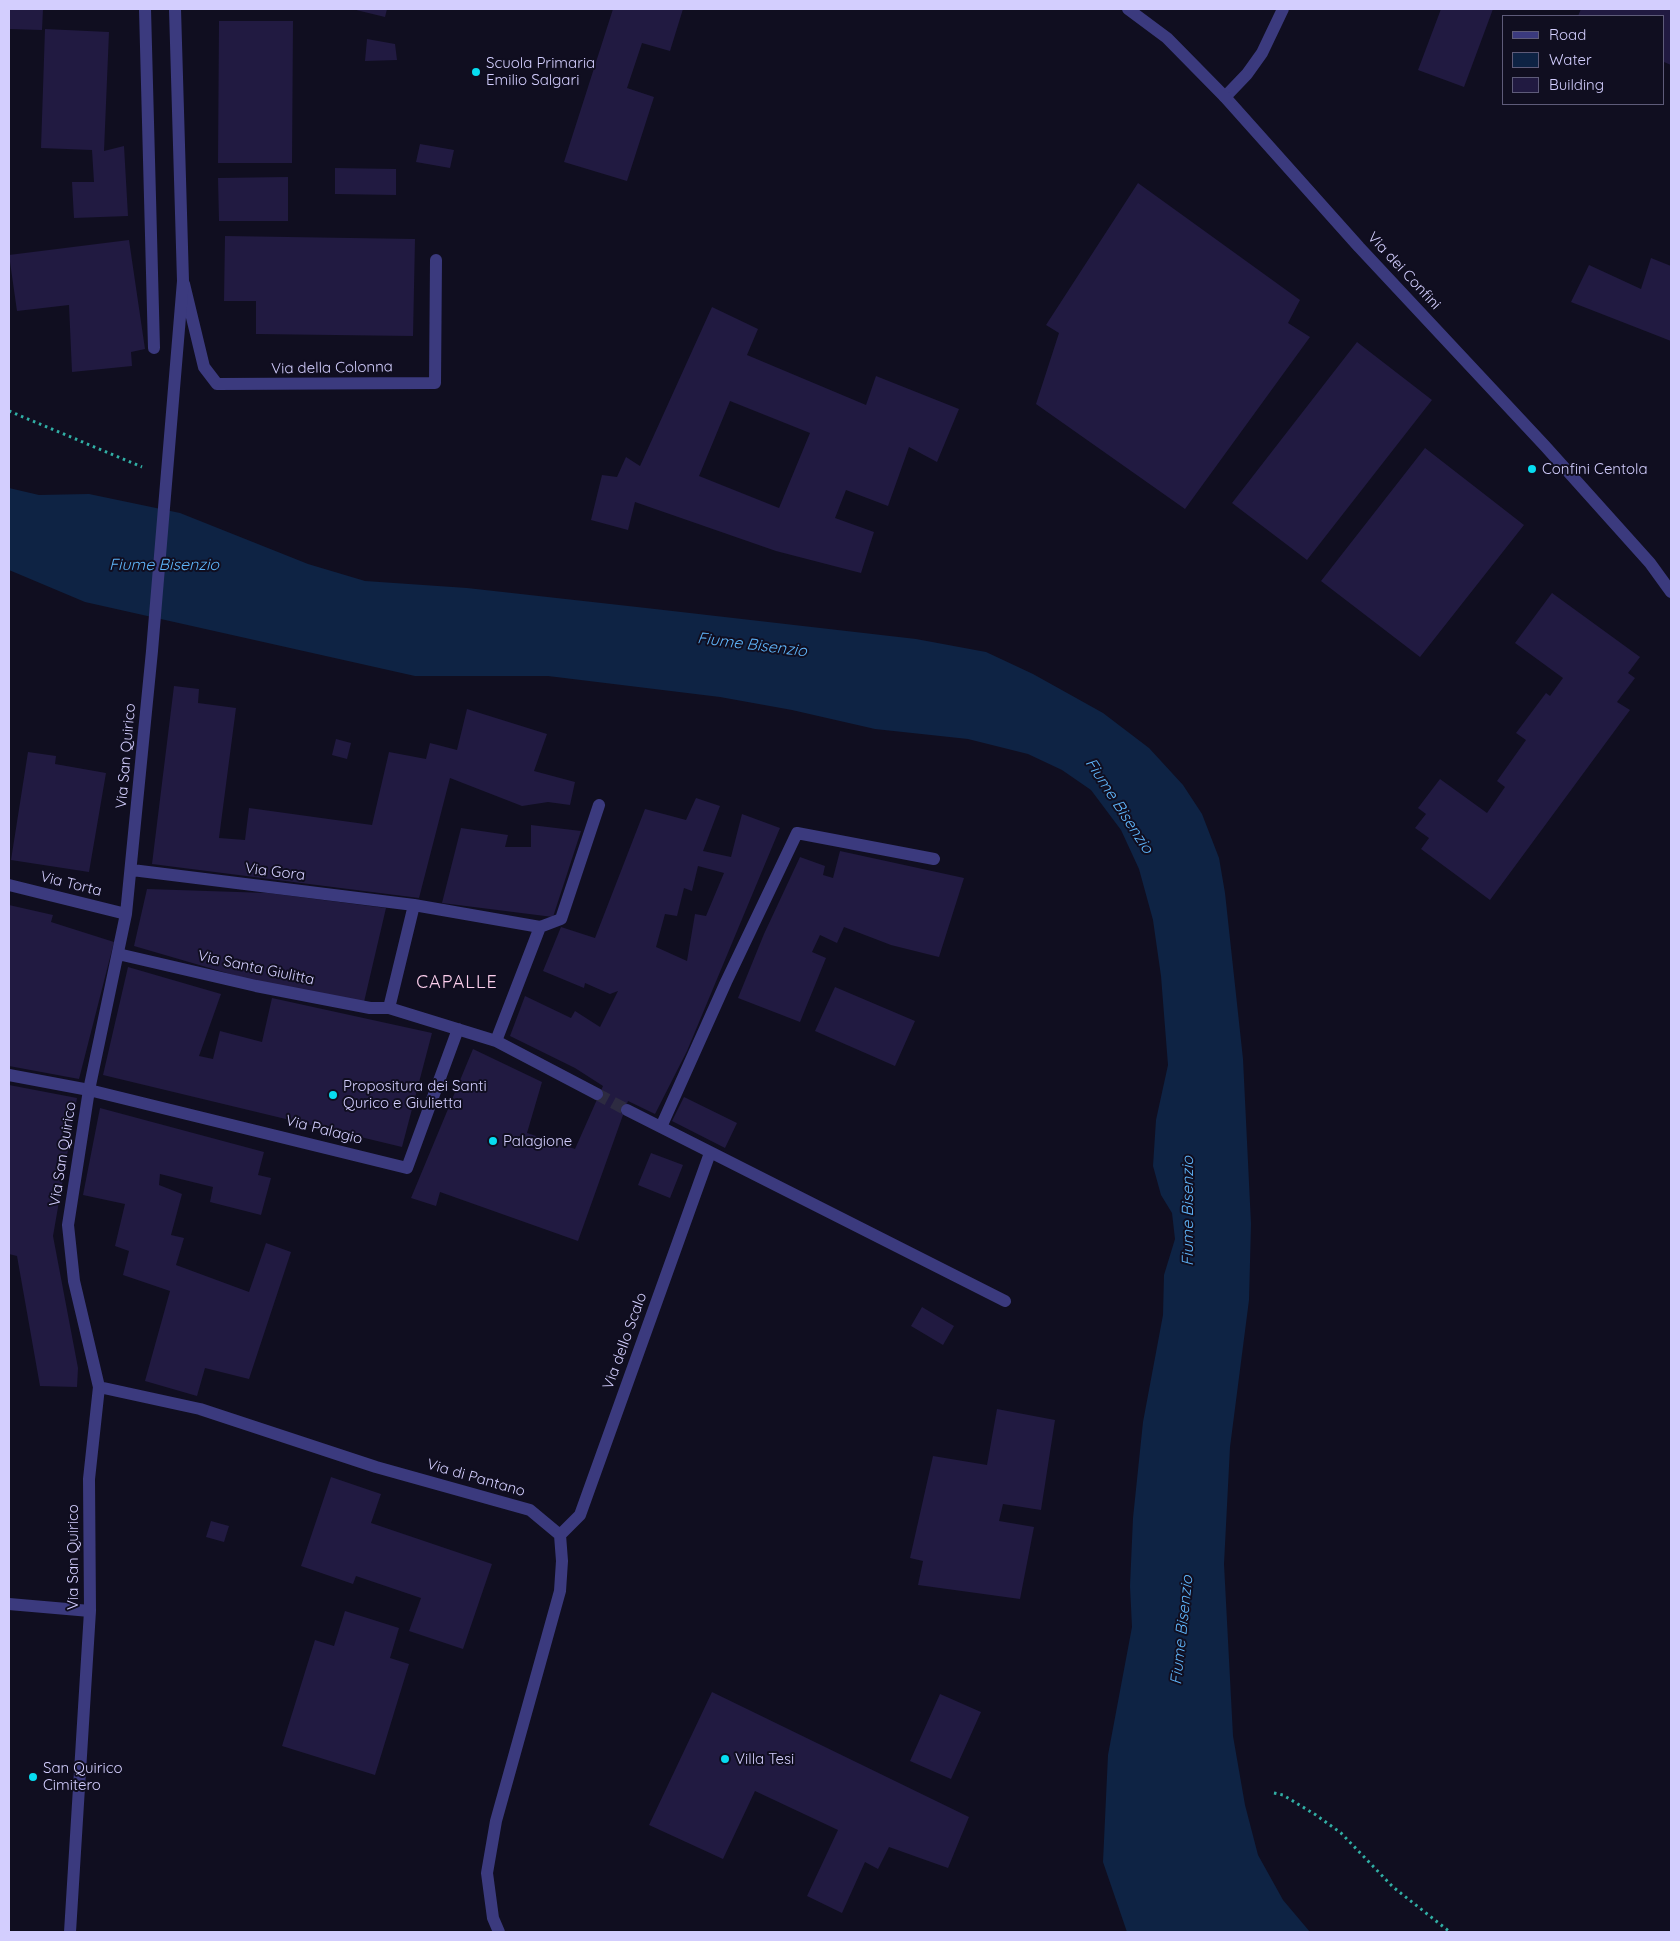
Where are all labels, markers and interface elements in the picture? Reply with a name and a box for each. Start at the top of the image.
legend [1502,15,1665,105]
text: Road [1549,25,1586,44]
text: Water [1549,50,1592,69]
place label: Scuola Primaria Emilio Salgari [486,54,595,89]
marker: Scuola Primaria Emilio Salgari [470,66,482,78]
text: Building [1549,75,1604,94]
street label: Via dei Confini [1364,229,1444,313]
street label: Via della Colonna [271,358,393,378]
place label: Confini Centola [1542,460,1648,478]
marker: Confini Centola [1526,463,1538,475]
water label: Fiume Bisenzio [109,555,219,575]
water label: Fiume Bisenzio [696,629,808,661]
street label: Via San Quirico [112,702,140,810]
water label: Fiume Bisenzio [1081,755,1157,857]
street label: Via Gora [244,859,306,885]
street label: Via Torta [38,868,104,900]
street label: Via Santa Giulitta [196,947,316,989]
district label: CAPALLE [415,972,499,994]
place label: Propositura dei Santi Qurico e Giulietta [343,1077,487,1112]
marker: Propositura dei Santi Qurico e Giulietta [327,1089,339,1101]
street label: Via San Quirico [46,1100,80,1208]
street label: Via Palagio [284,1112,364,1148]
place label: Palagione [503,1132,572,1150]
marker: Palagione [487,1135,499,1147]
water label: Fiume Bisenzio [1178,1156,1198,1266]
street label: Via dello Scalo [599,1290,651,1392]
street label: Via di Pantano [425,1455,527,1501]
street label: Via San Quirico [64,1504,82,1610]
water label: Fiume Bisenzio [1167,1574,1197,1686]
place label: Villa Tesi [735,1750,794,1768]
marker: Villa Tesi [719,1753,731,1765]
place label: San Quirico Cimitero [43,1759,122,1794]
marker: San Quirico Cimitero [27,1771,39,1783]

